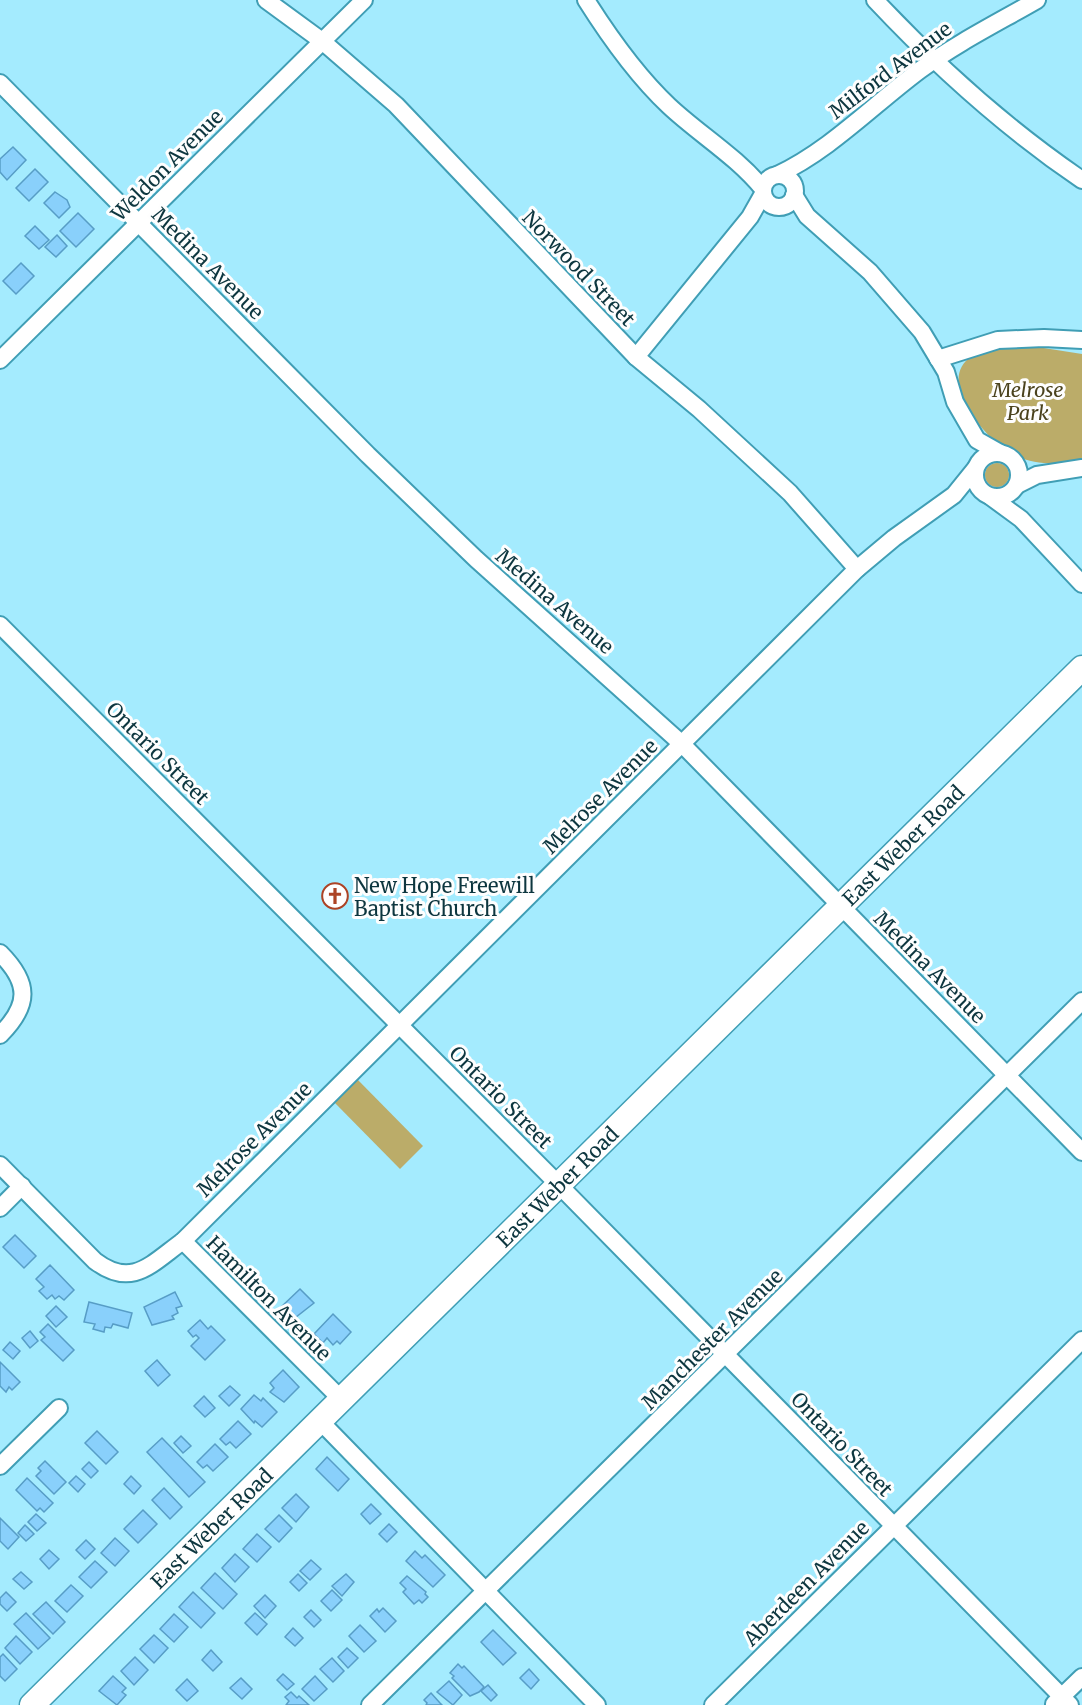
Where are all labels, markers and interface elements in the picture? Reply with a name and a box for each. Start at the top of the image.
street label: Milford Avenue [824,16,956,124]
street label: Weldon Avenue [105,104,228,227]
street label: Medina Avenue [147,202,269,324]
street label: Norwood Street [517,205,641,331]
park label: Melrose Park [991,377,1064,425]
street label: Medina Avenue [491,543,619,659]
street label: Ontario Street [101,696,215,810]
street label: Melrose Avenue [538,734,662,858]
street label: East Weber Road [837,779,969,910]
place label: New Hope Freewill Baptist Church [354,873,535,921]
church icon: New Hope Freewill Baptist Church [320,881,350,911]
street label: Medina Avenue [869,906,991,1028]
street label: Ontario Street [444,1040,558,1154]
street label: Melrose Avenue [192,1077,316,1201]
street label: East Weber Road [491,1121,623,1252]
street label: Hamilton Avenue [201,1230,337,1366]
street label: Manchester Avenue [636,1263,788,1415]
street label: Ontario Street [786,1387,898,1501]
street label: East Weber Road [145,1462,277,1593]
street label: Aberdeen Avenue [737,1515,874,1652]

